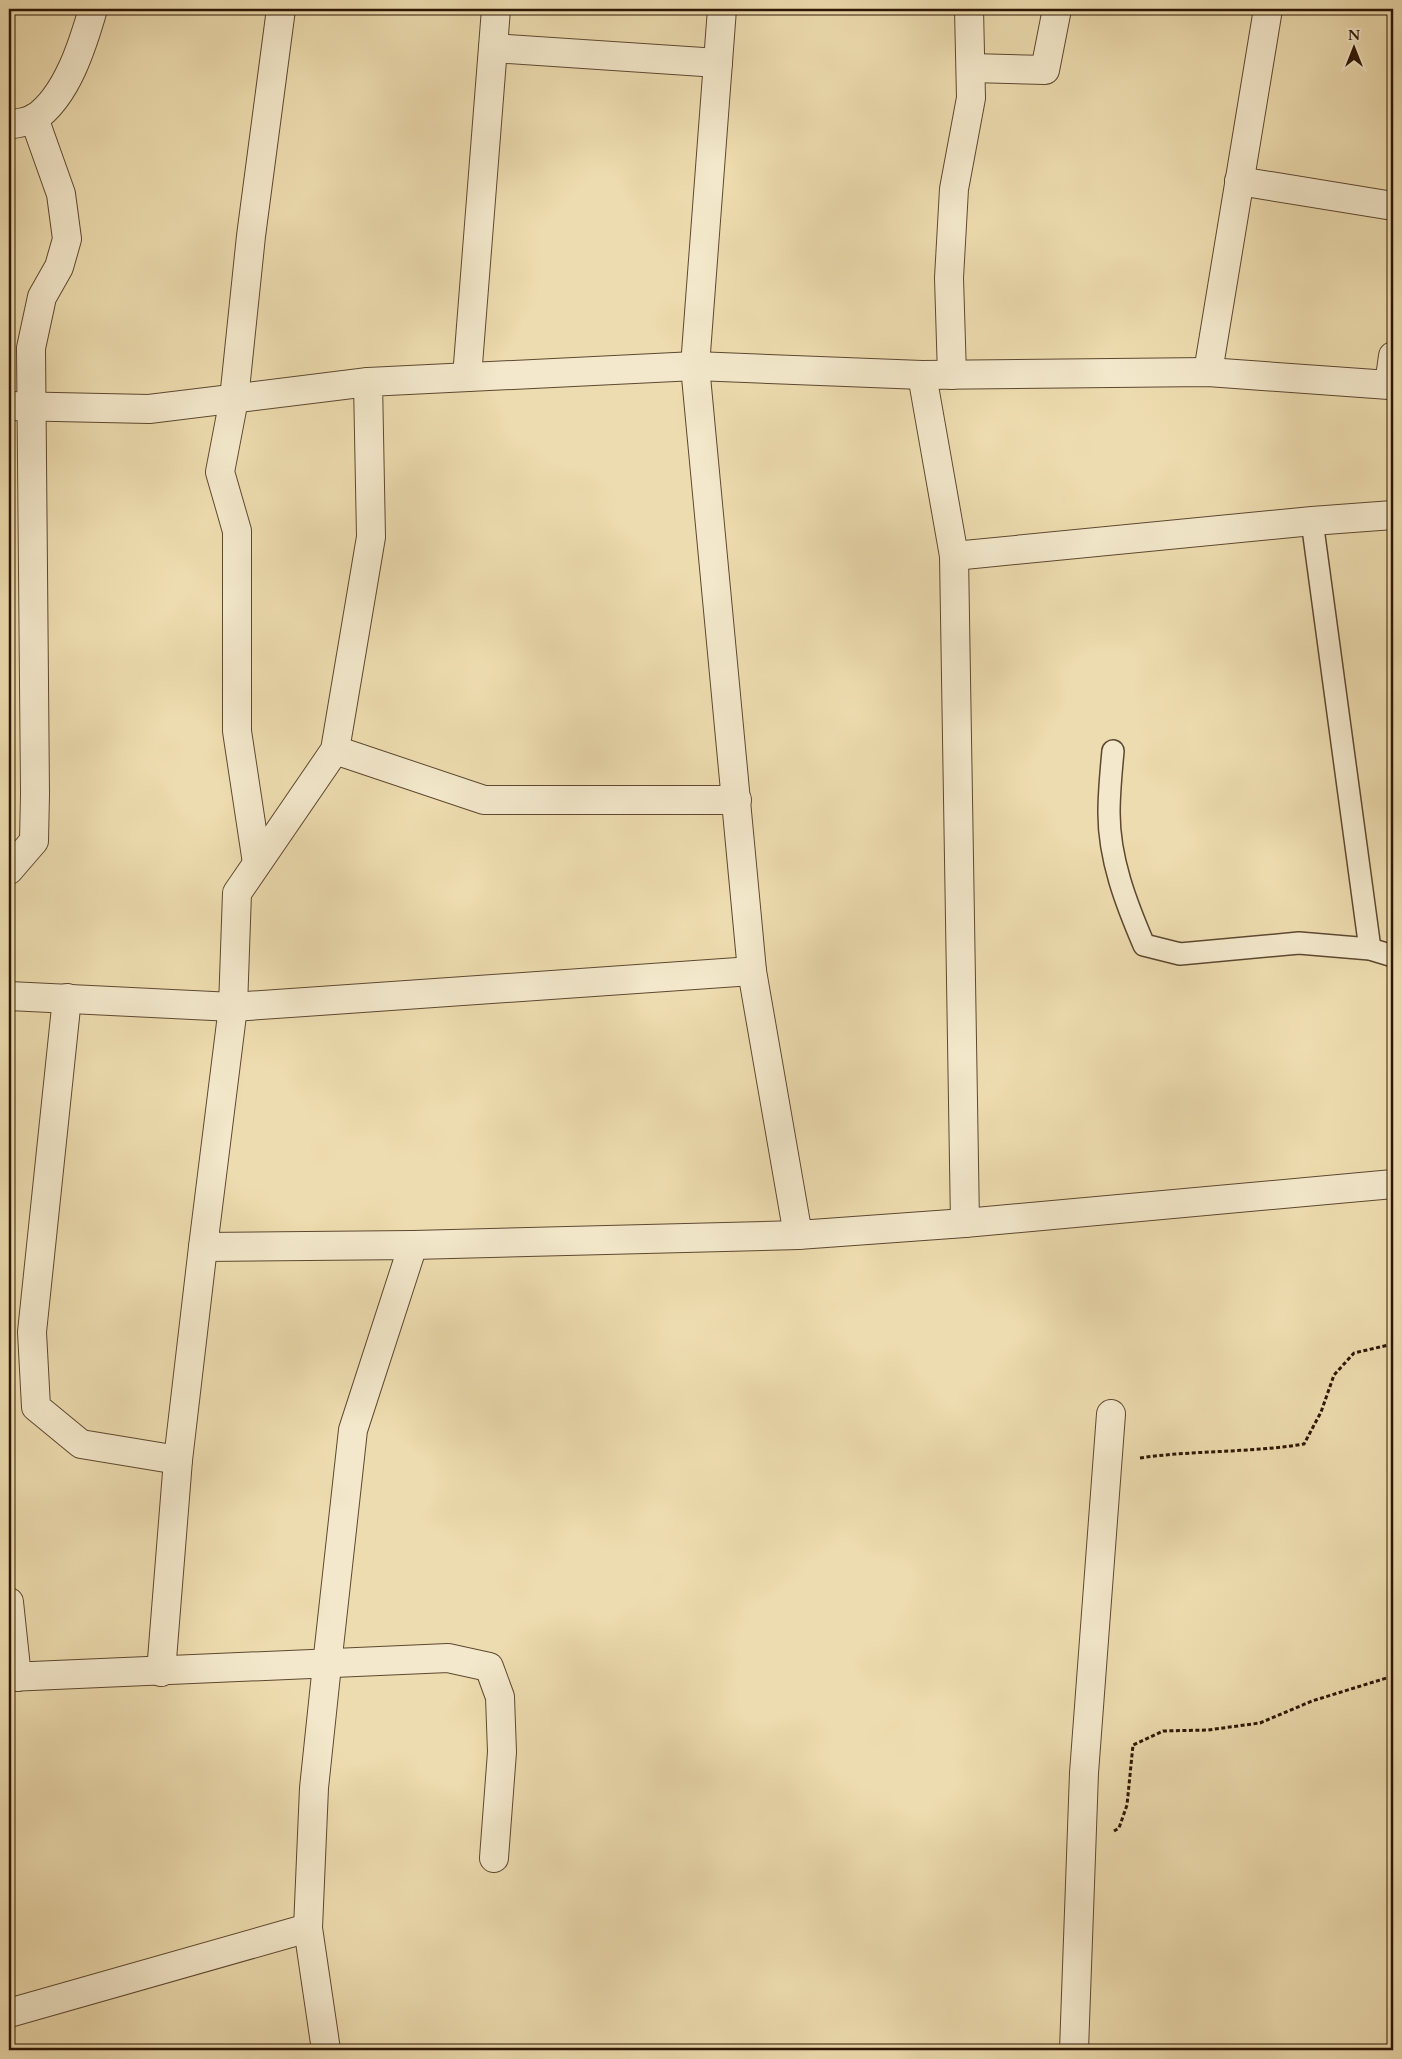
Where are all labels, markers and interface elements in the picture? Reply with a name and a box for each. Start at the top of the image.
north arrow [1330,22,1380,72]
text: N [1348,26,1360,45]

